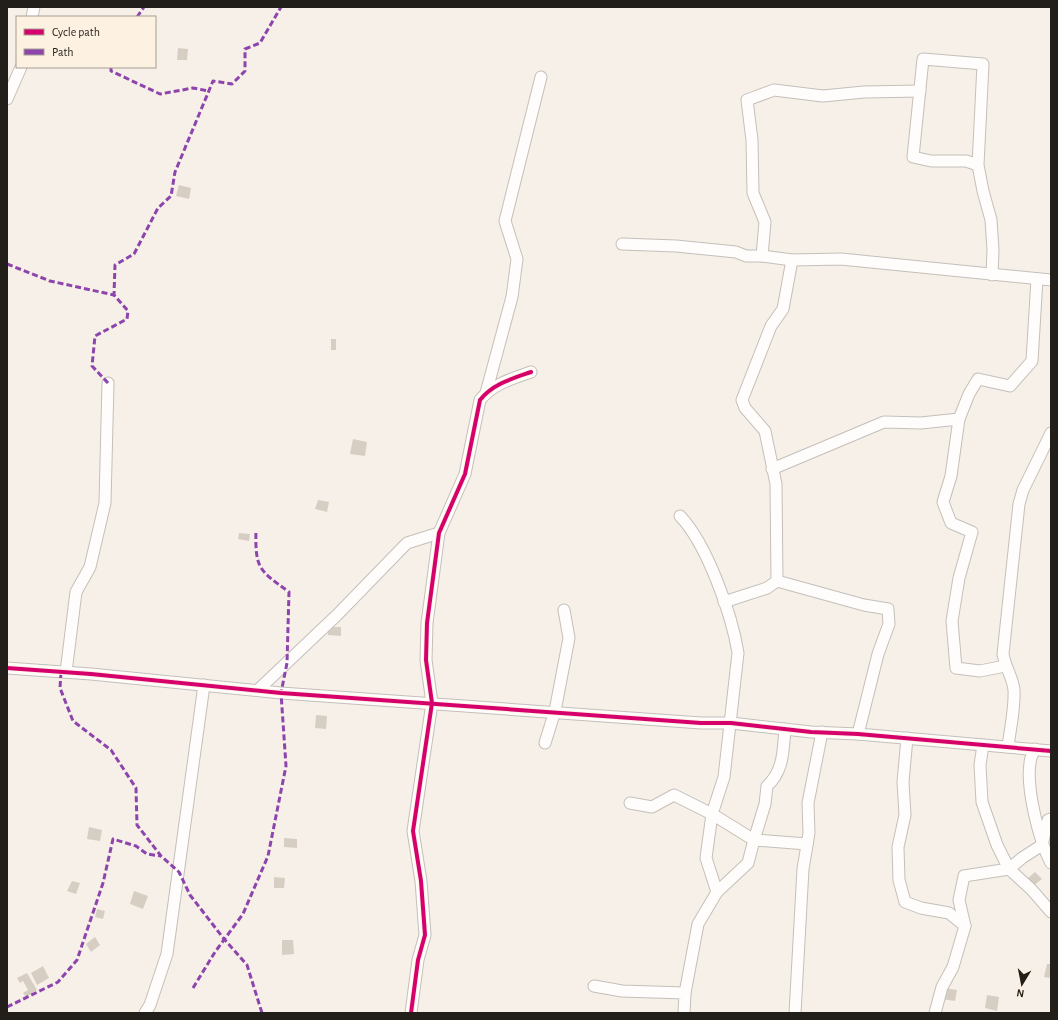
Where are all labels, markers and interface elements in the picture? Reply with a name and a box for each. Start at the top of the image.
legend [16,16,156,68]
text: Cycle path [52,26,100,39]
text: Path [52,46,74,58]
north arrow [1002,964,1042,1004]
text: N [1016,987,1025,999]

